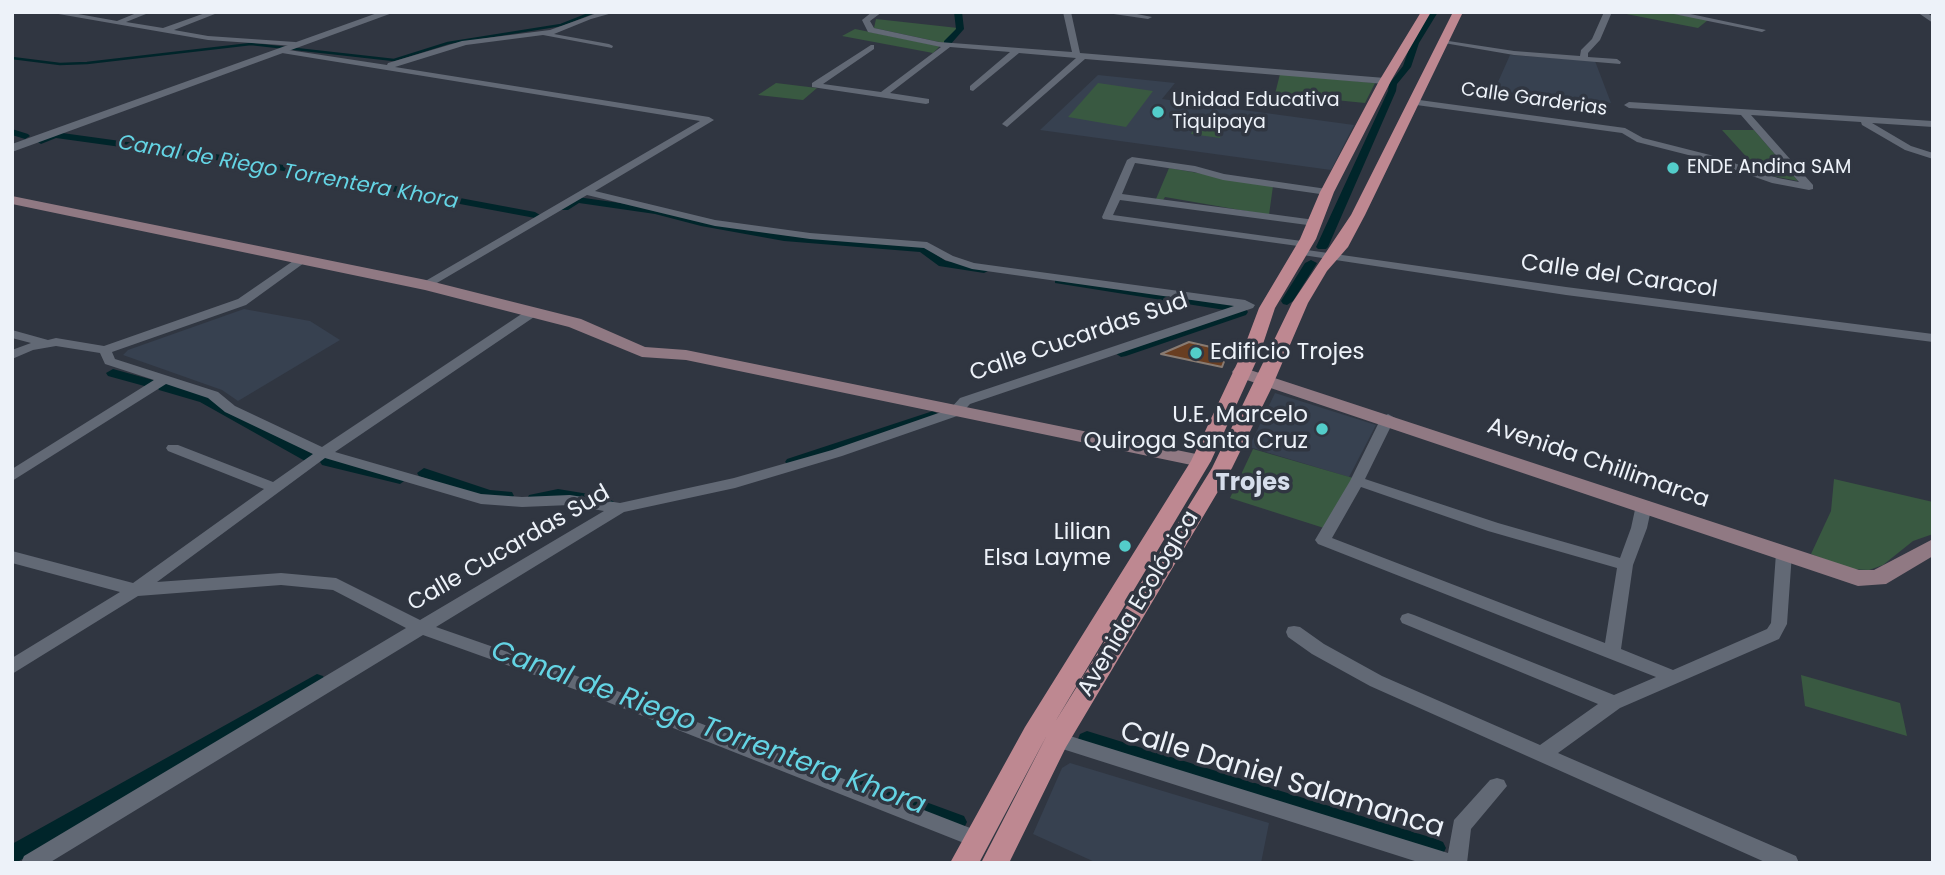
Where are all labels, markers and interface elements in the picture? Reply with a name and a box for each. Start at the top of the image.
street label: Calle Garderias [1459,78,1609,122]
place label: Unidad Educativa Tiquipaya [1172,90,1339,134]
marker: Unidad Educativa Tiquipaya [1150,104,1166,120]
water label: Canal de Riego Torrentera Khora [116,131,460,215]
place label: ENDE Andina SAM [1687,157,1851,179]
marker: ENDE Andina SAM [1665,160,1681,176]
street label: Calle del Caracol [1519,250,1719,304]
street label: Calle Cucardas Sud [966,288,1192,388]
place label: Edificio Trojes [1210,339,1364,367]
marker: Edificio Trojes [1188,345,1204,361]
place label: U.E. Marcelo Quiroga Santa Cruz [1084,402,1308,456]
street label: Avenida Chillimarca [1483,413,1713,515]
marker: U.E. Marcelo Quiroga Santa Cruz [1314,421,1330,437]
district label: Trojes [1216,470,1290,498]
street label: Calle Cucardas Sud [403,480,615,618]
street label: Avenida Ecológica [1073,506,1205,702]
place label: Lilian Elsa Layme [983,519,1111,573]
marker: Lilian Elsa Layme [1117,538,1133,554]
water label: Canal de Riego Torrentera Khora [486,635,930,823]
street label: Calle Daniel Salamanca [1116,716,1448,846]

